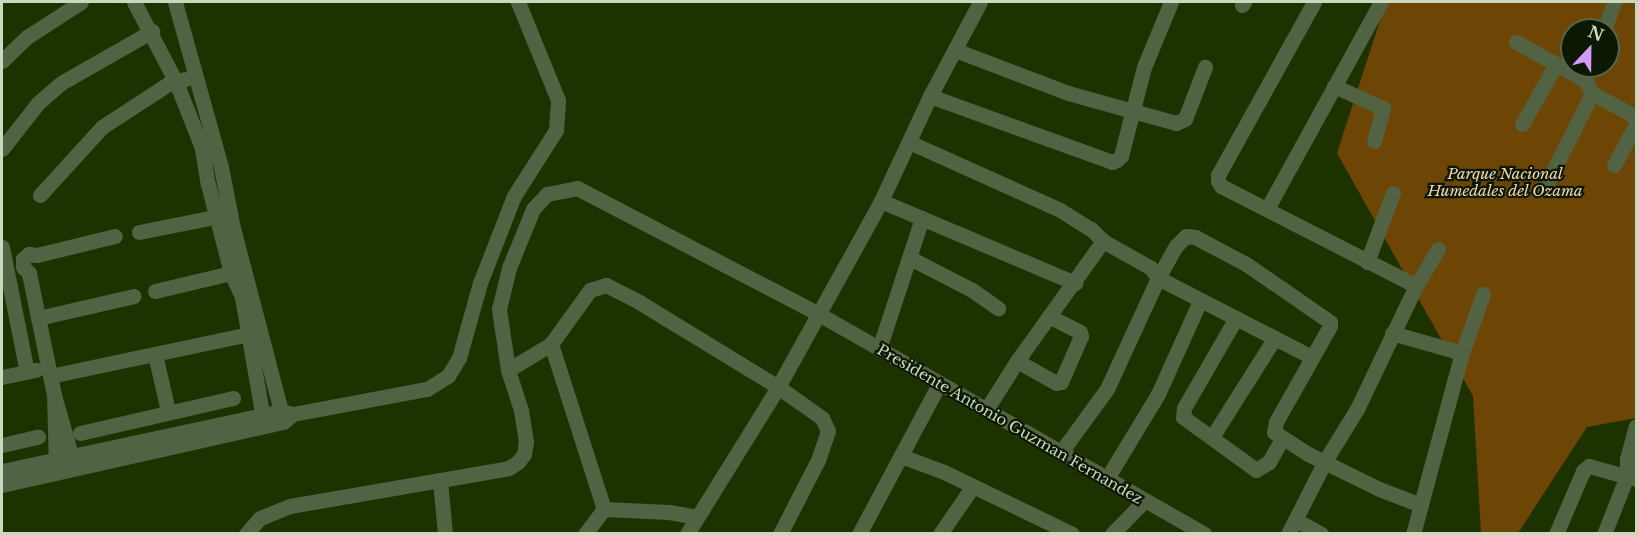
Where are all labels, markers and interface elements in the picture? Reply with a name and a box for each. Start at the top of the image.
north arrow [1560,18,1620,78]
text: N [1585,21,1607,45]
park label: Parque Nacional Humedales del Ozama [1427,164,1583,199]
street label: Presidente Antonio Guzman Fernandez [874,340,1146,508]

